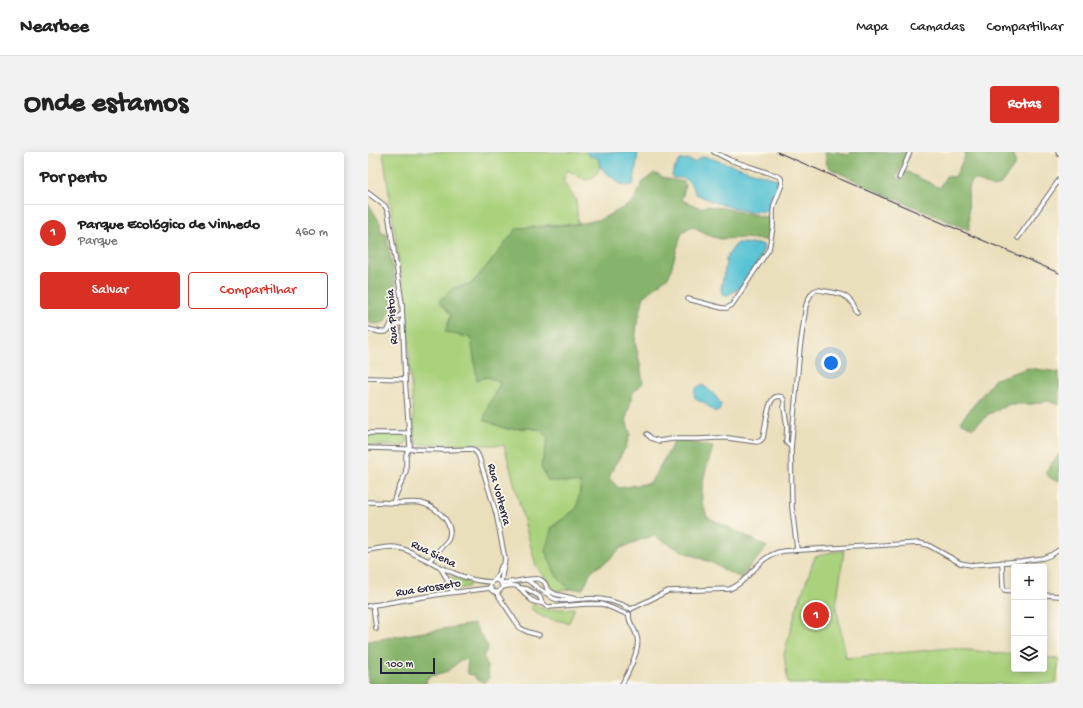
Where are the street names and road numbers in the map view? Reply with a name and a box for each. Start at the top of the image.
street label: Rua Pistoia [384,288,402,345]
street label: Rua Volterra [483,462,513,527]
street label: Rua Siena [408,538,458,572]
street label: Rua Grosseto [395,577,462,601]

